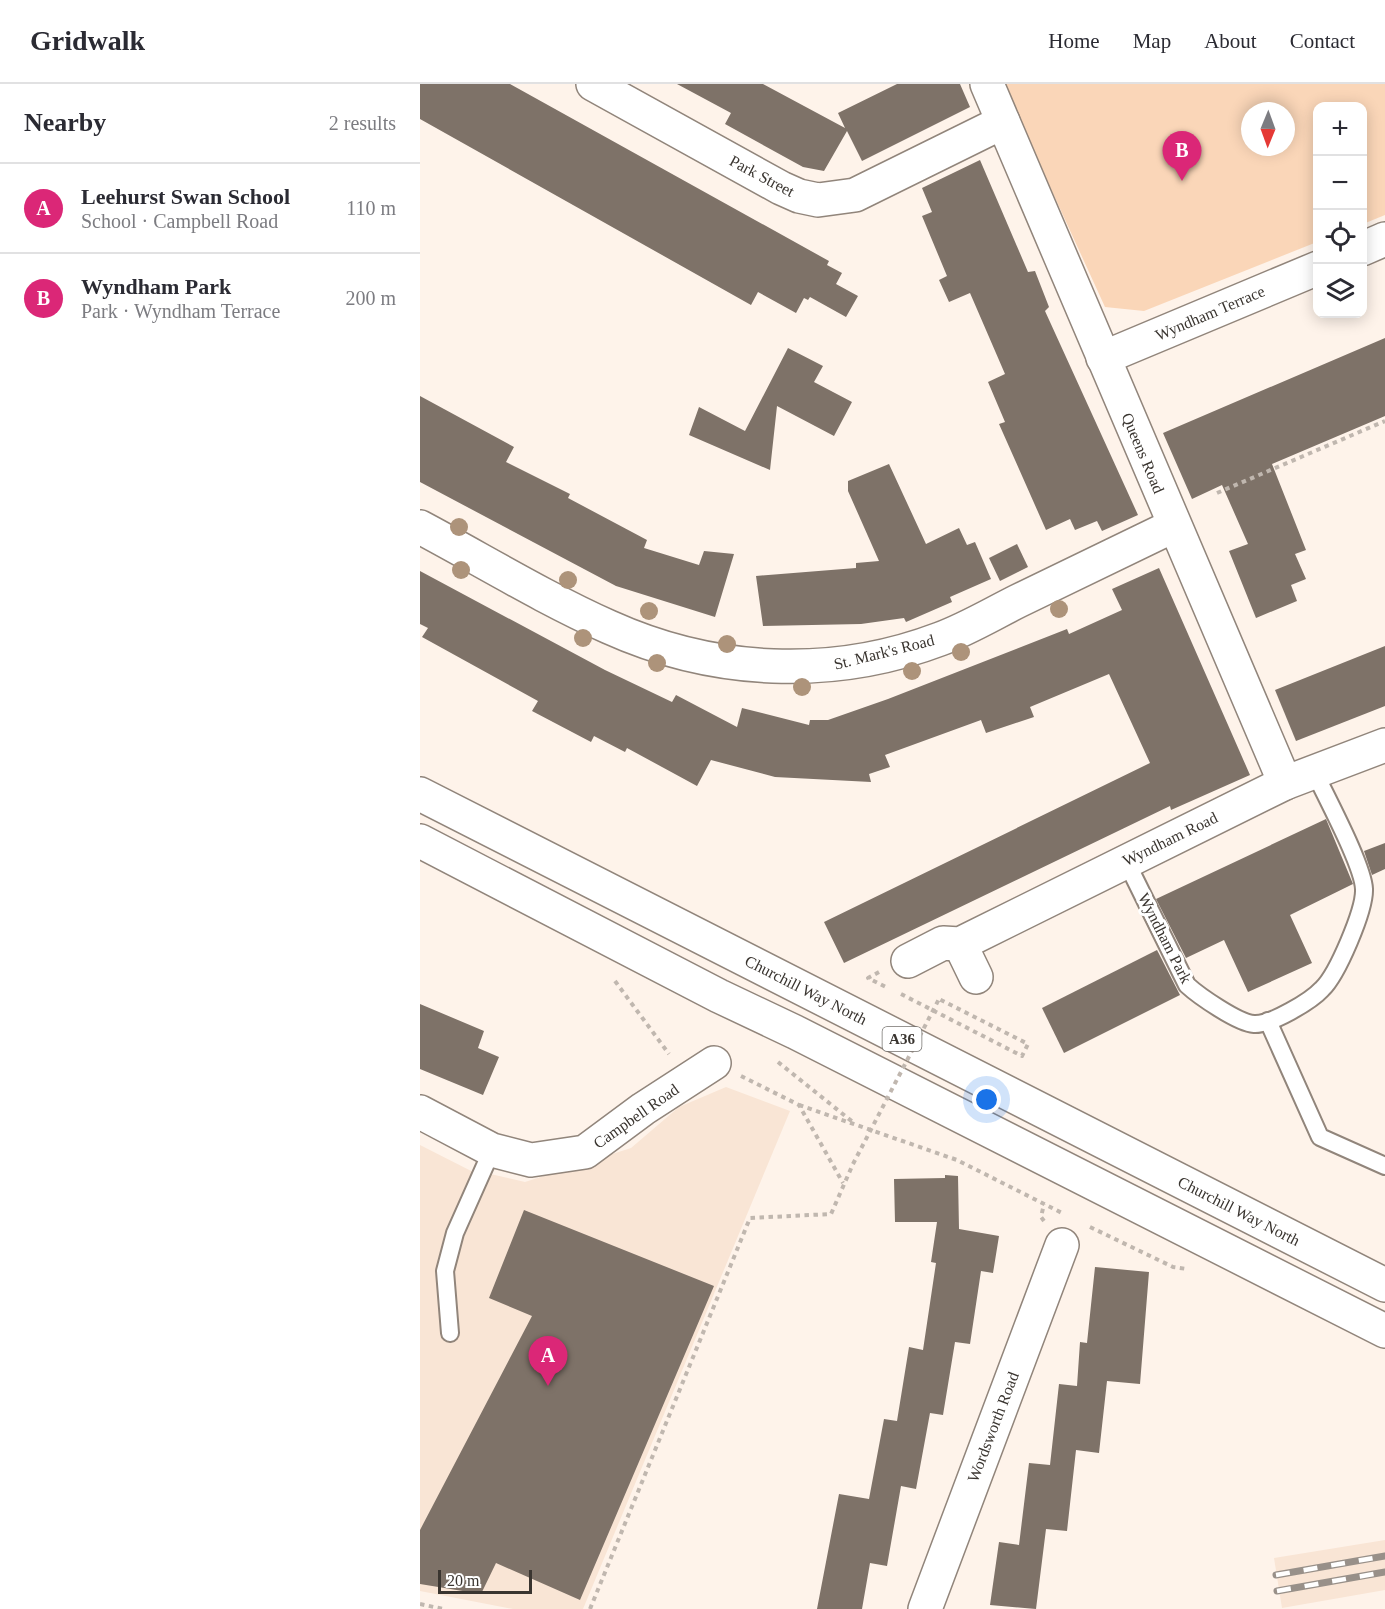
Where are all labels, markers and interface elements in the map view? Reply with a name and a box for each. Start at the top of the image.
text: Gridwalk [30,25,145,56]
text: Home [1048,29,1100,53]
text: Map [1133,29,1171,53]
text: About [1204,29,1257,53]
text: Contact [1290,29,1355,53]
north arrow [1241,102,1295,156]
map controls [1313,102,1367,318]
button: + [1313,102,1367,156]
text: Nearby [24,108,106,137]
text: 2 results [329,112,396,134]
pin: B [1162,132,1202,181]
street label: Park Street [727,152,798,200]
button: − [1313,156,1367,210]
text: Leehurst Swan School [81,184,290,209]
text: A [36,197,51,219]
text: 110 m [346,197,396,219]
text: School · Campbell Road [81,210,278,232]
button: locate [1313,210,1367,264]
button: layers [1313,264,1367,318]
text: Wyndham Park [81,274,231,299]
street label: Wyndham Terrace [1153,282,1268,345]
text: B [37,287,50,309]
text: 200 m [345,287,396,309]
text: Park · Wyndham Terrace [81,300,280,322]
street label: Queens Road [1118,410,1168,496]
street label: St. Mark's Road [832,631,936,673]
street label: Wyndham Road [1120,809,1221,870]
street label: Wyndham Park [1134,890,1195,986]
street label: Churchill Way North [742,952,870,1029]
road number: A36 [882,1027,922,1051]
street label: Campbell Road [590,1080,682,1152]
your location [972,1085,1001,1114]
street label: Churchill Way North [1175,1173,1303,1250]
pin: A [528,1336,568,1386]
street label: Wordsworth Road [964,1370,1022,1484]
scale bar [438,1567,532,1594]
text: 20 m [447,1572,479,1589]

